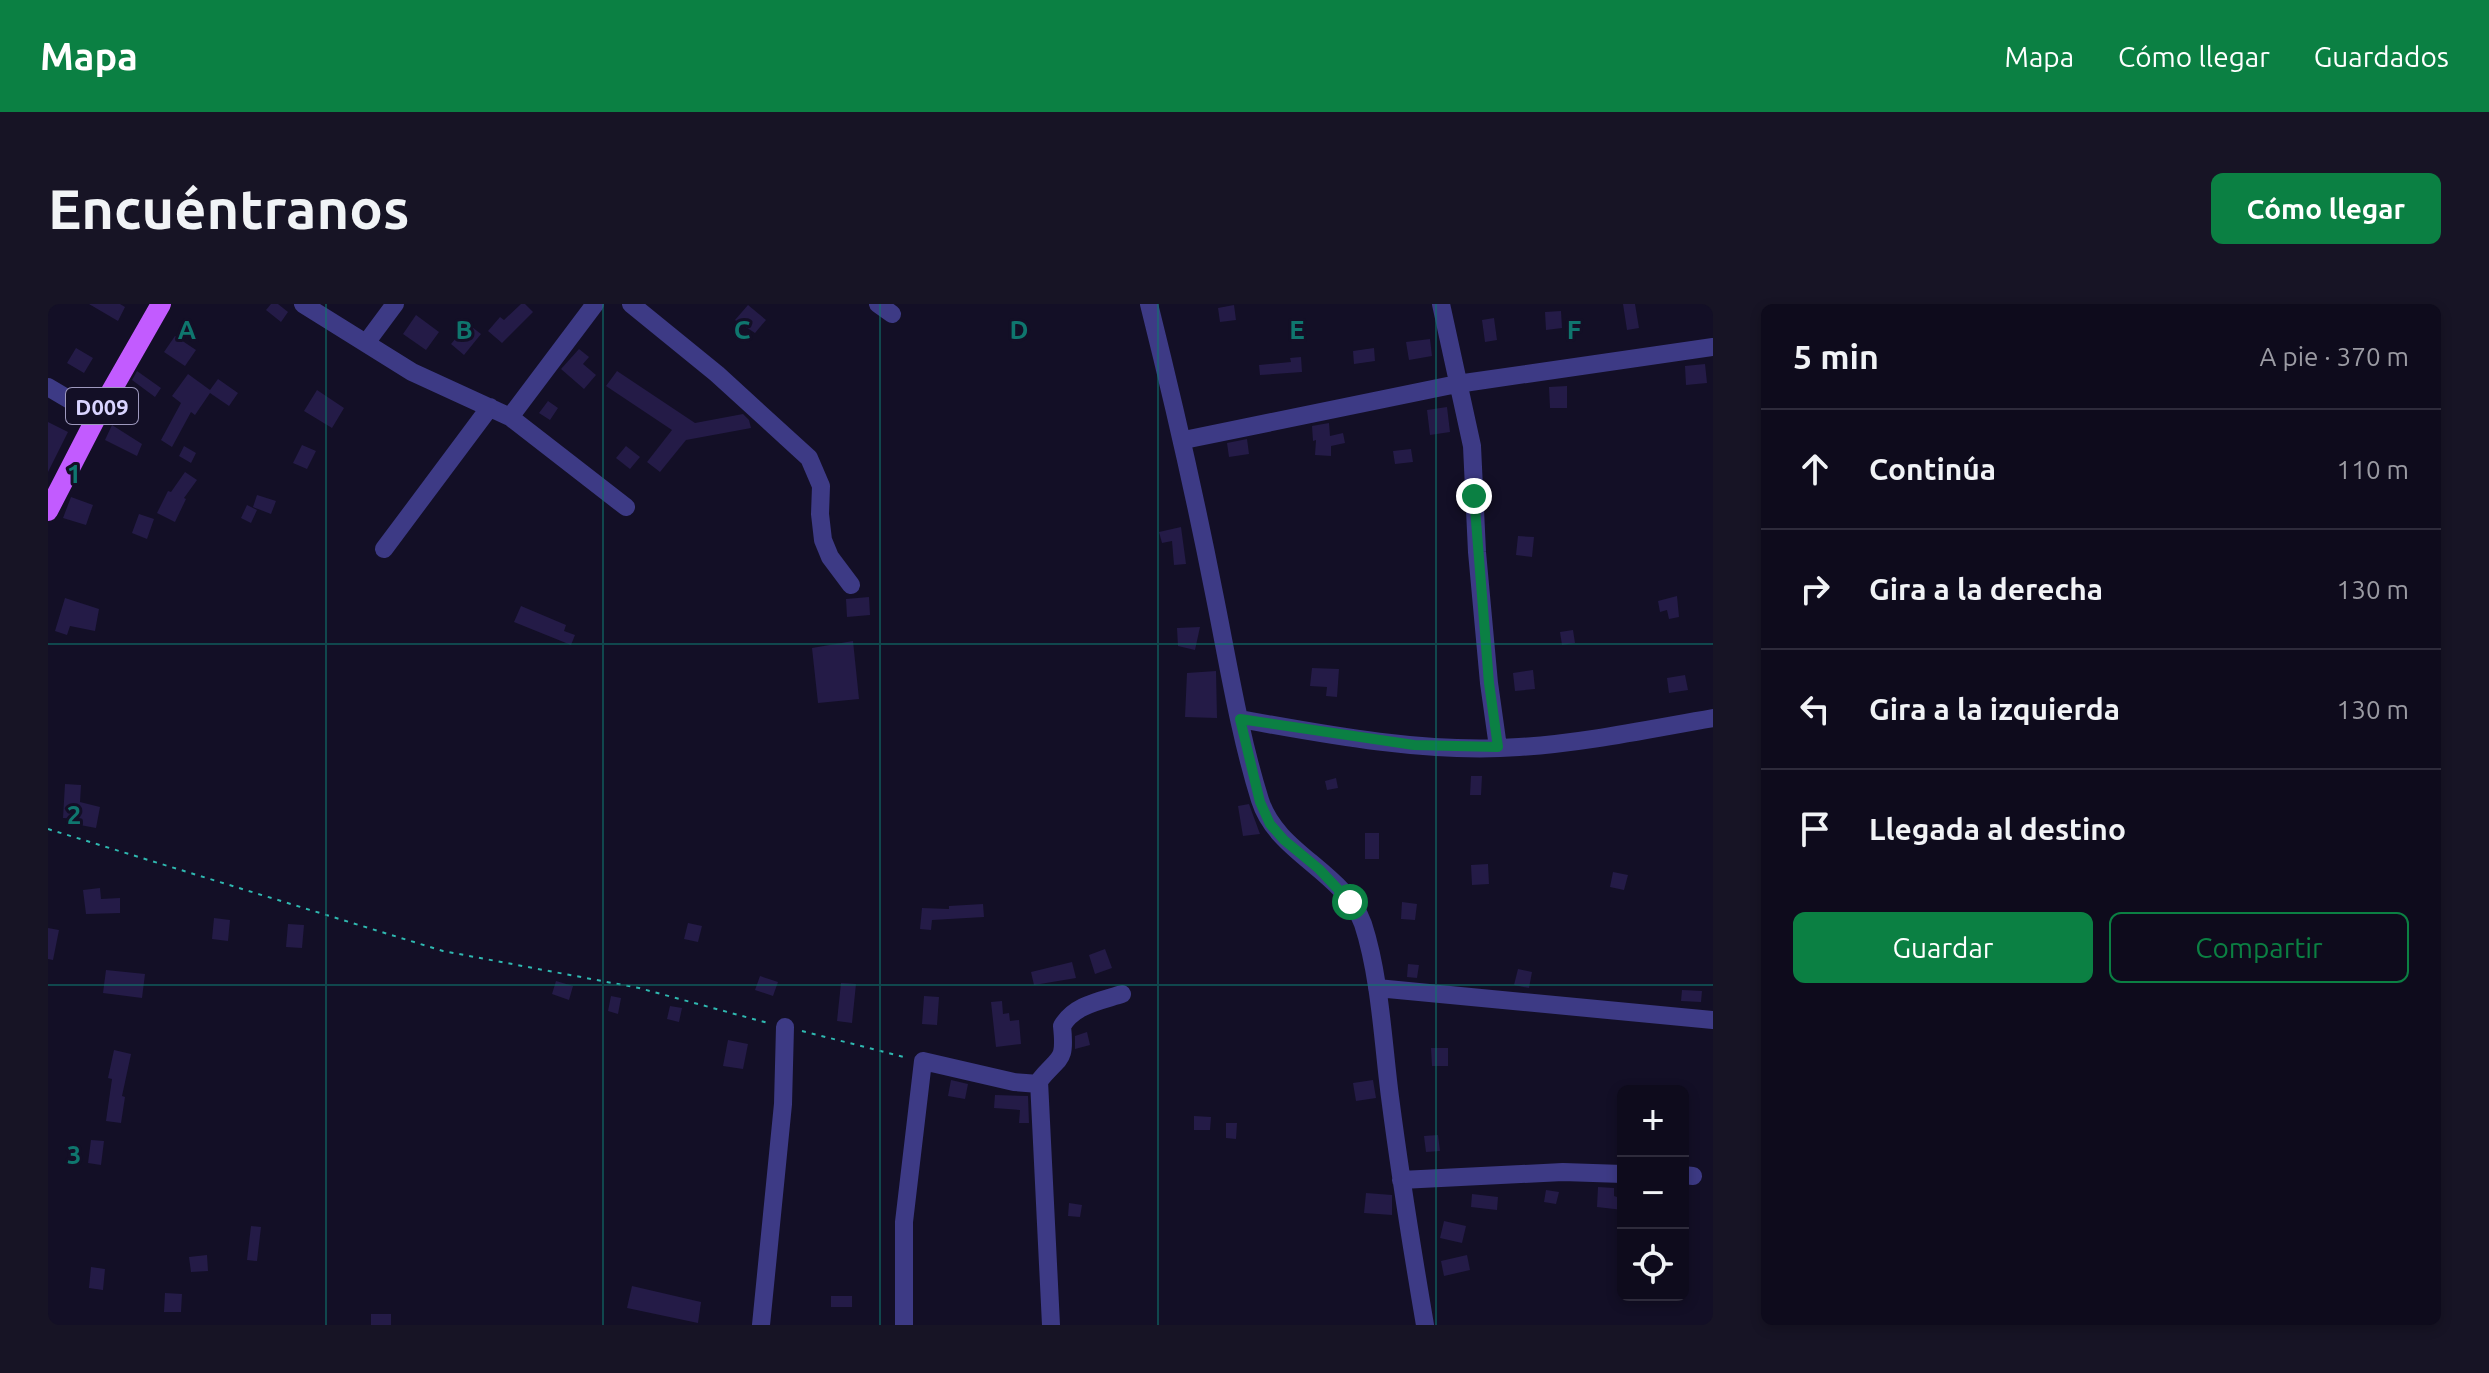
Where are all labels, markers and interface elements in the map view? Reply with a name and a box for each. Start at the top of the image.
text: Mapa [40,35,138,77]
text: Mapa [2005,41,2074,72]
text: Cómo llegar [2118,41,2270,72]
text: Guardados [2314,41,2449,72]
button: Cómo llegar [2211,173,2441,244]
text: Encuéntranos [48,177,409,240]
text: A [178,315,197,344]
text: B [455,315,473,344]
text: C [734,315,751,344]
text: D [1010,315,1028,344]
text: E [1289,315,1305,344]
text: F [1567,315,1581,344]
text: 5 min [1793,337,1879,375]
text: A pie · 370 m [2260,342,2409,371]
road number: D009 [66,388,138,424]
icon: ahead [1793,447,1837,491]
text: Continúa [1869,452,1996,486]
text: 110 m [2337,455,2409,484]
text: 1 [67,459,81,488]
route end [1456,478,1492,514]
icon: right [1793,567,1837,611]
text: Gira a la derecha [1869,572,2103,606]
text: 130 m [2337,575,2409,604]
icon: left [1793,687,1837,731]
text: Gira a la izquierda [1869,692,2120,726]
text: 130 m [2337,695,2409,724]
text: 2 [67,800,81,829]
icon: arrive [1793,807,1837,851]
text: Llegada al destino [1869,812,2126,846]
route start [1332,884,1368,920]
button: Guardar [1793,912,2093,983]
button: Compartir [2109,912,2409,983]
map controls [1617,1085,1689,1301]
button: + [1617,1085,1689,1157]
text: 3 [67,1140,81,1169]
button: − [1617,1157,1689,1229]
button: locate [1617,1229,1689,1301]

